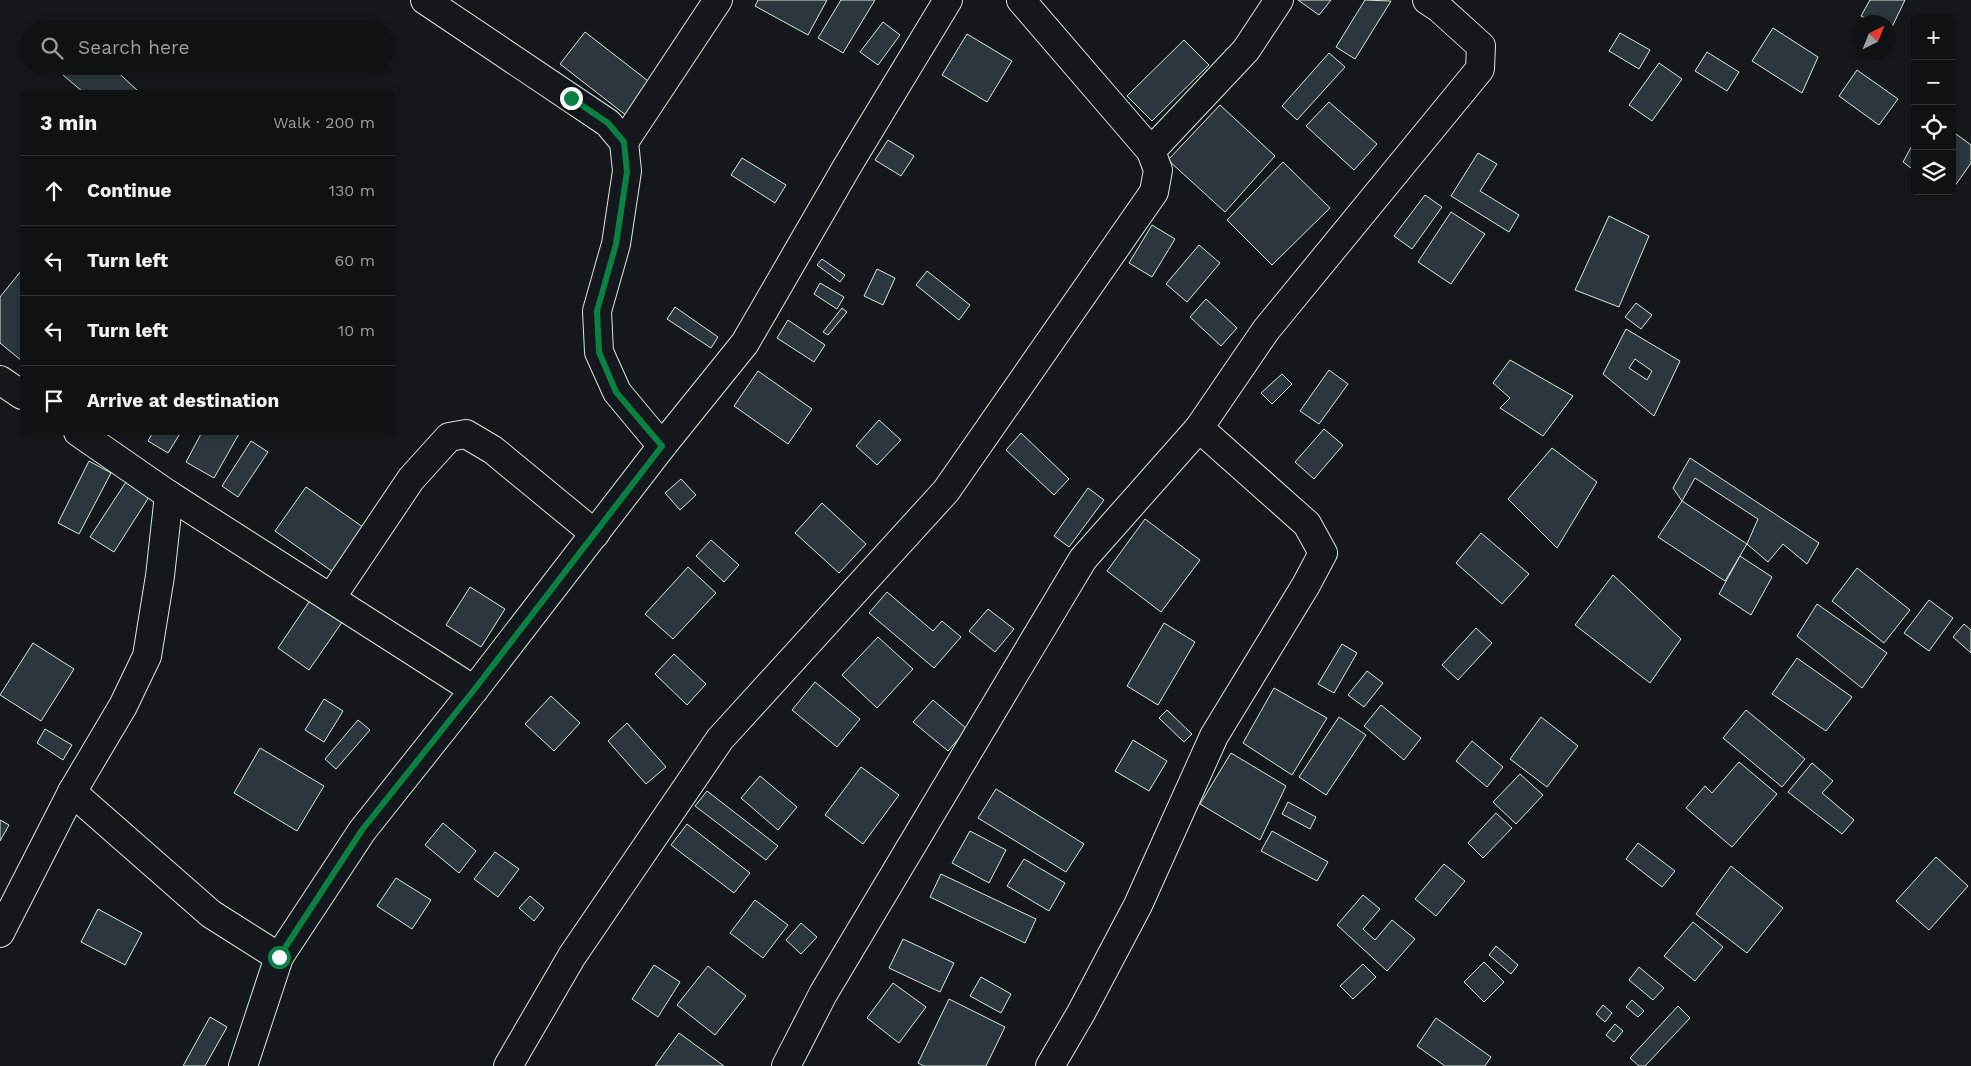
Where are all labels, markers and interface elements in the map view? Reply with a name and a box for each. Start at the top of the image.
north arrow [1851,15,1896,60]
map controls [1911,15,1956,195]
button: + [1911,15,1956,60]
search box [20,20,395,75]
icon: search [38,34,66,62]
text: Search here [78,36,189,59]
button: − [1911,60,1956,105]
route end [560,87,583,110]
button: locate [1911,105,1956,150]
text: 3 min [40,110,97,135]
text: Walk · 200 m [273,113,375,132]
button: layers [1911,150,1956,195]
icon: ahead [40,177,68,205]
text: Continue [87,179,171,202]
text: 130 m [329,181,375,200]
icon: left [40,247,68,275]
text: Turn left [87,249,168,272]
text: 60 m [335,251,375,270]
icon: left [40,317,68,345]
text: Turn left [87,319,168,342]
text: 10 m [338,321,375,340]
icon: arrive [40,387,68,415]
text: Arrive at destination [87,389,279,412]
route start [268,946,291,969]

